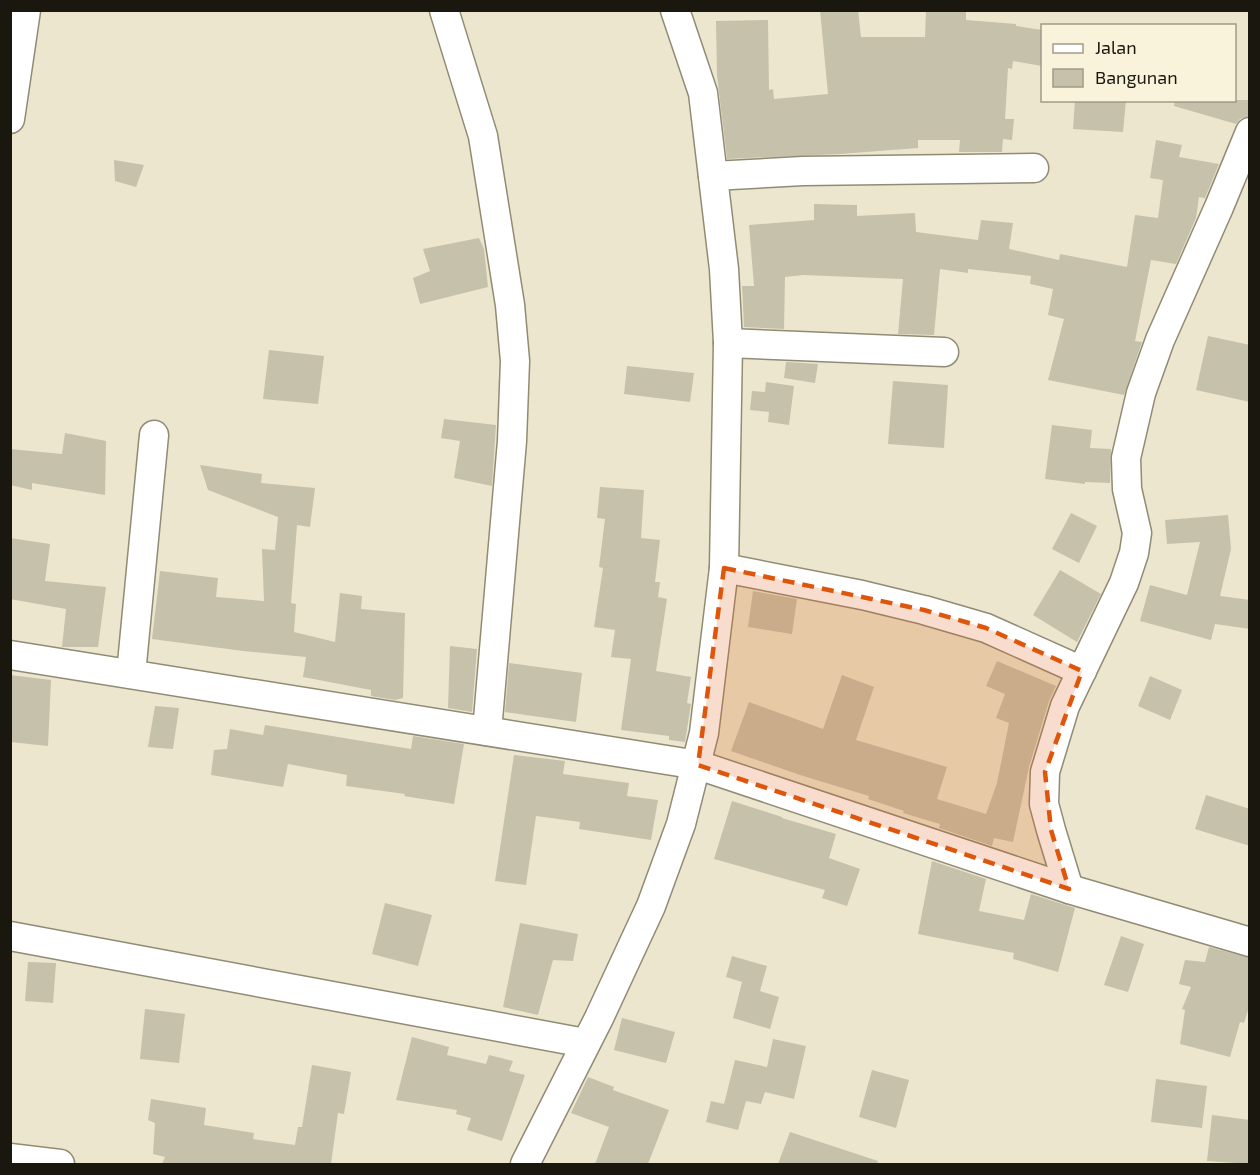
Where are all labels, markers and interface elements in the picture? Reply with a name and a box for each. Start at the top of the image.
legend [1041,24,1236,102]
text: Jalan [1095,36,1137,58]
text: Bangunan [1095,66,1178,88]

